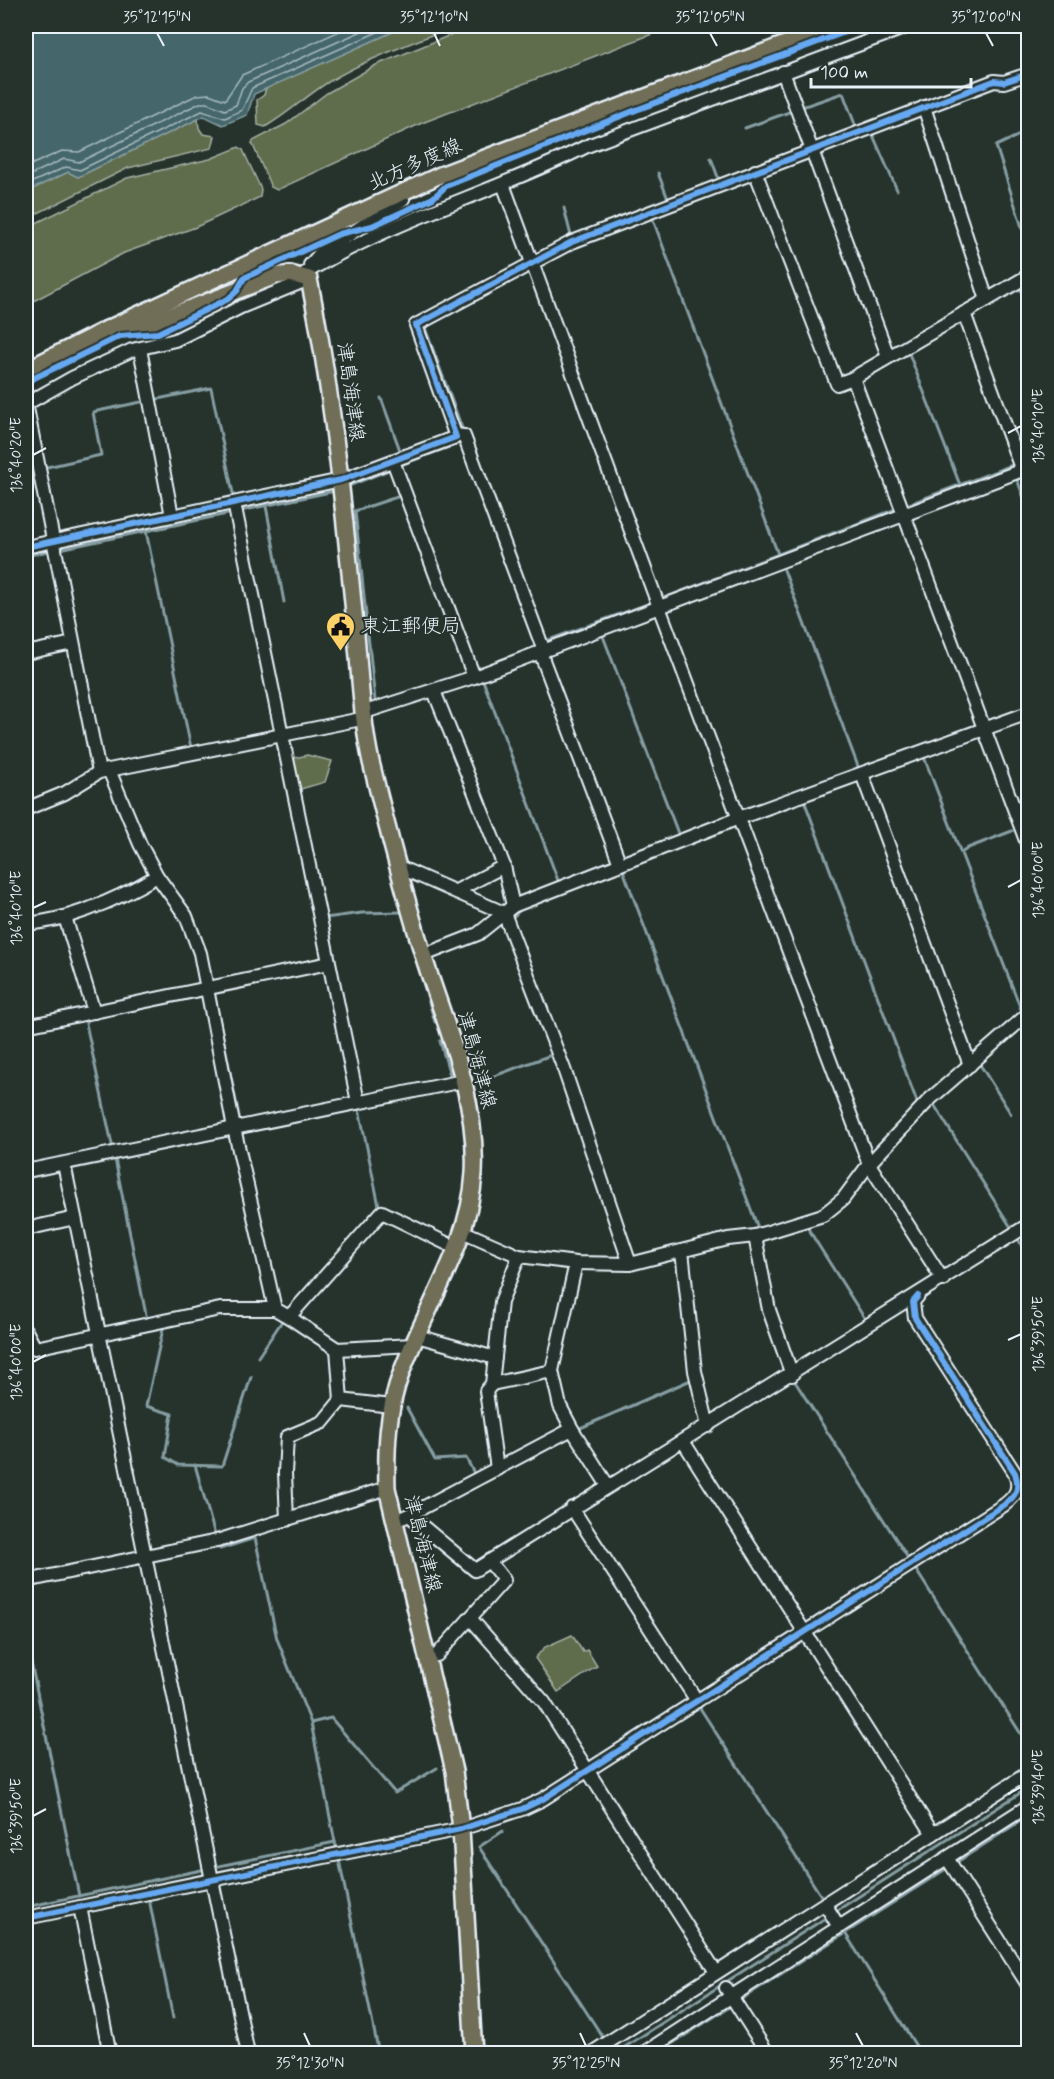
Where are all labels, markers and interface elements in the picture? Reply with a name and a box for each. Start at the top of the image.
text: 35°12'15"N [123,8,191,28]
text: 35°12'10"N [400,8,468,28]
text: 35°12'05"N [675,8,745,28]
text: 35°12'00"N [951,8,1021,28]
scale bar [811,51,972,89]
text: 100 m [820,61,868,85]
street label: 北方多度線 [364,132,466,198]
street label: 津島海津線 [330,341,370,443]
text: 136°40'10"E [1029,388,1049,464]
text: 136°40'20"E [7,417,27,493]
public building icon: 東江郵便局 [324,610,356,652]
place label: 東江郵便局 [361,613,461,640]
text: 136°40'00"E [1029,841,1049,918]
text: 136°40'10"E [7,870,27,946]
street label: 津島海津線 [450,1008,502,1112]
text: 136°39'50"E [1029,1296,1049,1372]
text: 136°40'00"E [7,1323,27,1400]
street label: 津島海津線 [397,1492,447,1596]
text: 136°39'40"E [1029,1749,1049,1825]
text: 136°39'50"E [7,1778,27,1854]
text: 35°12'30"N [276,2054,344,2074]
text: 35°12'25"N [552,2054,620,2074]
text: 35°12'20"N [828,2054,898,2074]

